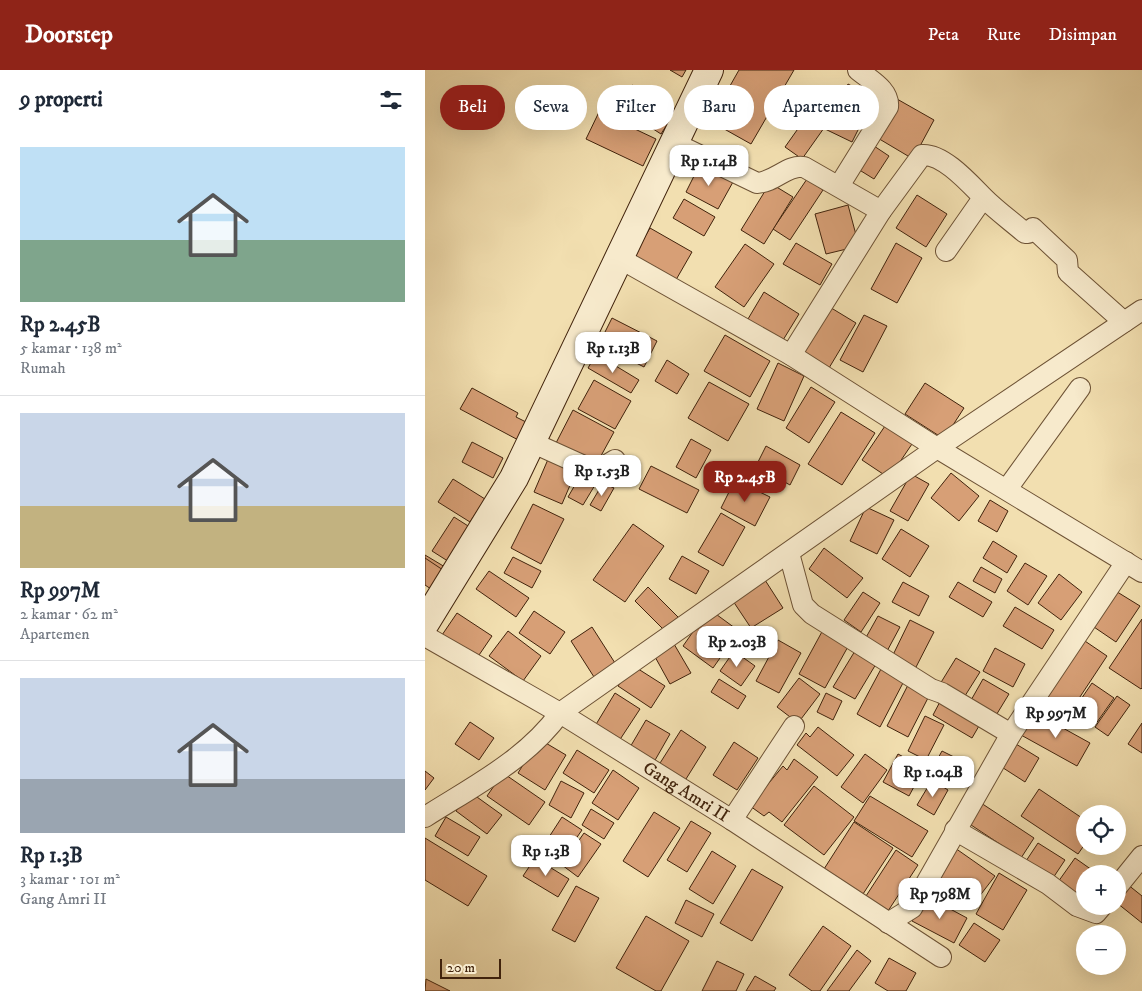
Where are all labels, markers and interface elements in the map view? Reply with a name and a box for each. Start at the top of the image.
text: Doorstep [25,20,113,50]
text: Peta [928,24,959,46]
text: Rute [987,24,1021,46]
text: Disimpan [1049,24,1117,46]
chip: Beli [440,85,505,130]
chip: Sewa [515,85,587,130]
chip: Filter [597,85,674,130]
chip: Baru [684,85,754,130]
chip: Apartemen [764,85,879,130]
icon: filters [377,86,405,114]
text: 9 properti [20,87,103,113]
pin: Rp 1.14B [657,144,761,187]
text: Rp 1.14B [681,151,737,171]
icon: home [168,180,258,270]
text: Rp 2.45B [20,312,101,338]
pin: Rp 1.13B [561,332,665,374]
text: 5 kamar · 138 m² [20,338,122,358]
text: Rp 1.13B [586,338,640,358]
text: Rumah [20,358,66,378]
icon: home [168,445,258,535]
pin: Rp 1.53B [550,454,654,497]
pin: Rp 2.45B [693,460,797,503]
text: Rp 1.53B [574,461,630,481]
text: Rp 2.45B [714,467,776,487]
text: Rp 997M [20,578,100,604]
text: 2 kamar · 62 m² [20,604,118,624]
text: Apartemen [20,624,90,644]
pin: Rp 2.03B [685,626,789,668]
text: Rp 2.03B [708,632,766,652]
pin: Rp 997M [1010,696,1102,739]
text: Rp 997M [1025,703,1087,723]
icon: home [168,710,258,800]
pin: Rp 1.04B [881,756,985,798]
street label: Gang Amri II [639,757,733,827]
text: Rp 1.04B [903,762,963,782]
map controls [1076,805,1126,975]
button: locate [1076,805,1126,855]
pin: Rp 1.3B [500,834,592,877]
text: Rp 1.3B [522,841,570,861]
text: Rp 1.3B [20,843,83,869]
button: + [1076,865,1126,915]
text: 3 kamar · 101 m² [20,869,120,889]
pin: Rp 798M [894,878,986,920]
text: Rp 798M [909,884,971,904]
text: Gang Amri II [20,889,106,909]
button: − [1076,925,1126,975]
scale bar [440,956,501,979]
text: 20 m [447,959,475,977]

